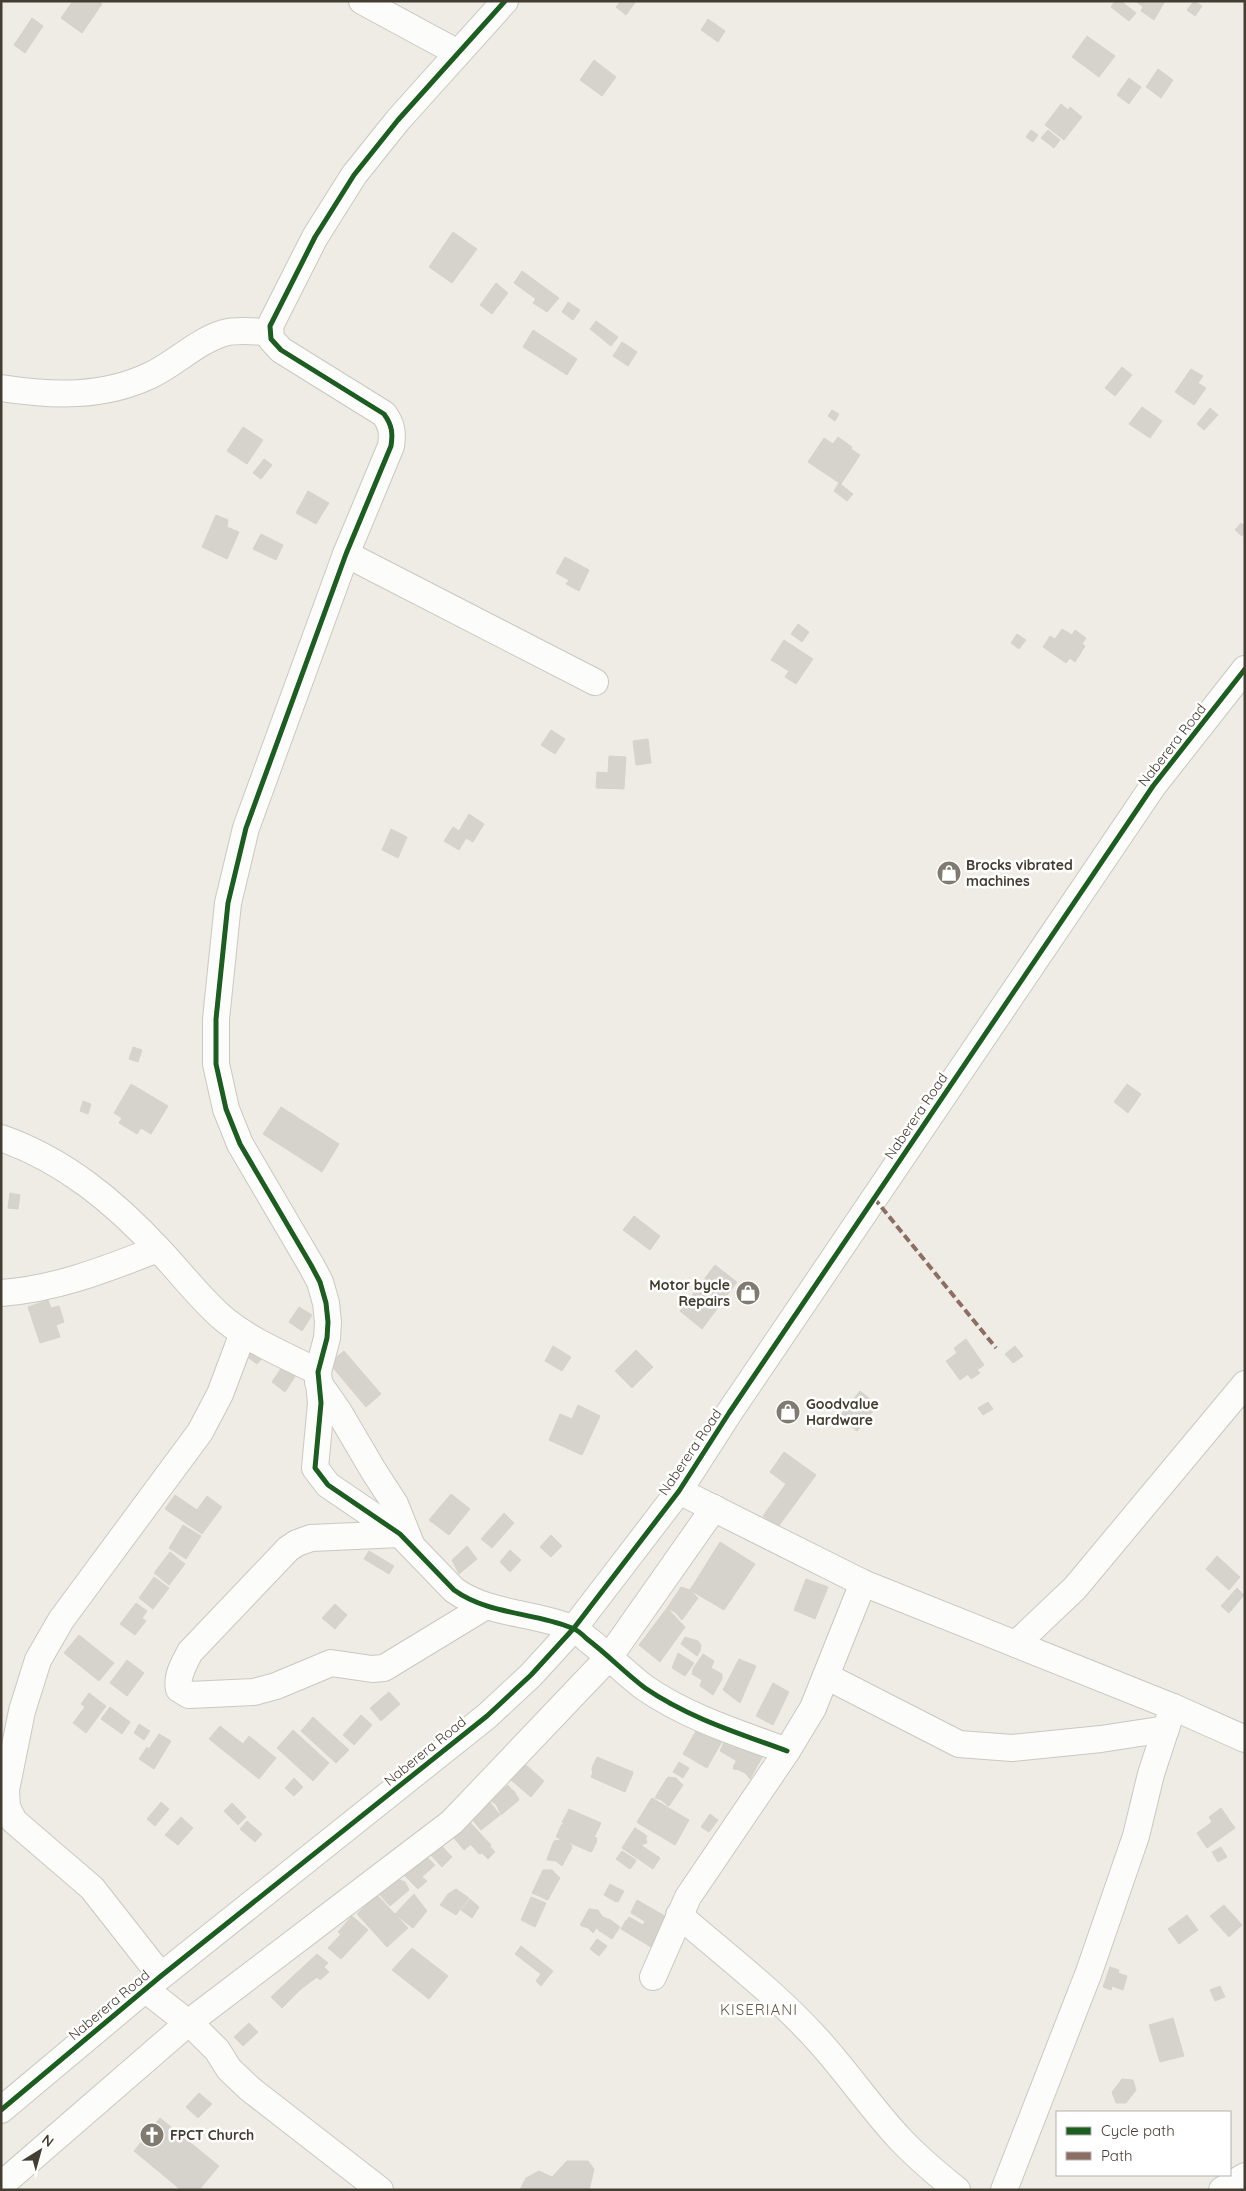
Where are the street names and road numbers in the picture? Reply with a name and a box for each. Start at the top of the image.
street label: Naberera Road [1134,700,1210,790]
street label: Naberera Road [880,1069,952,1163]
street label: Naberera Road [654,1405,726,1499]
street label: Naberera Road [380,1712,470,1790]
street label: Naberera Road [65,1966,153,2044]

